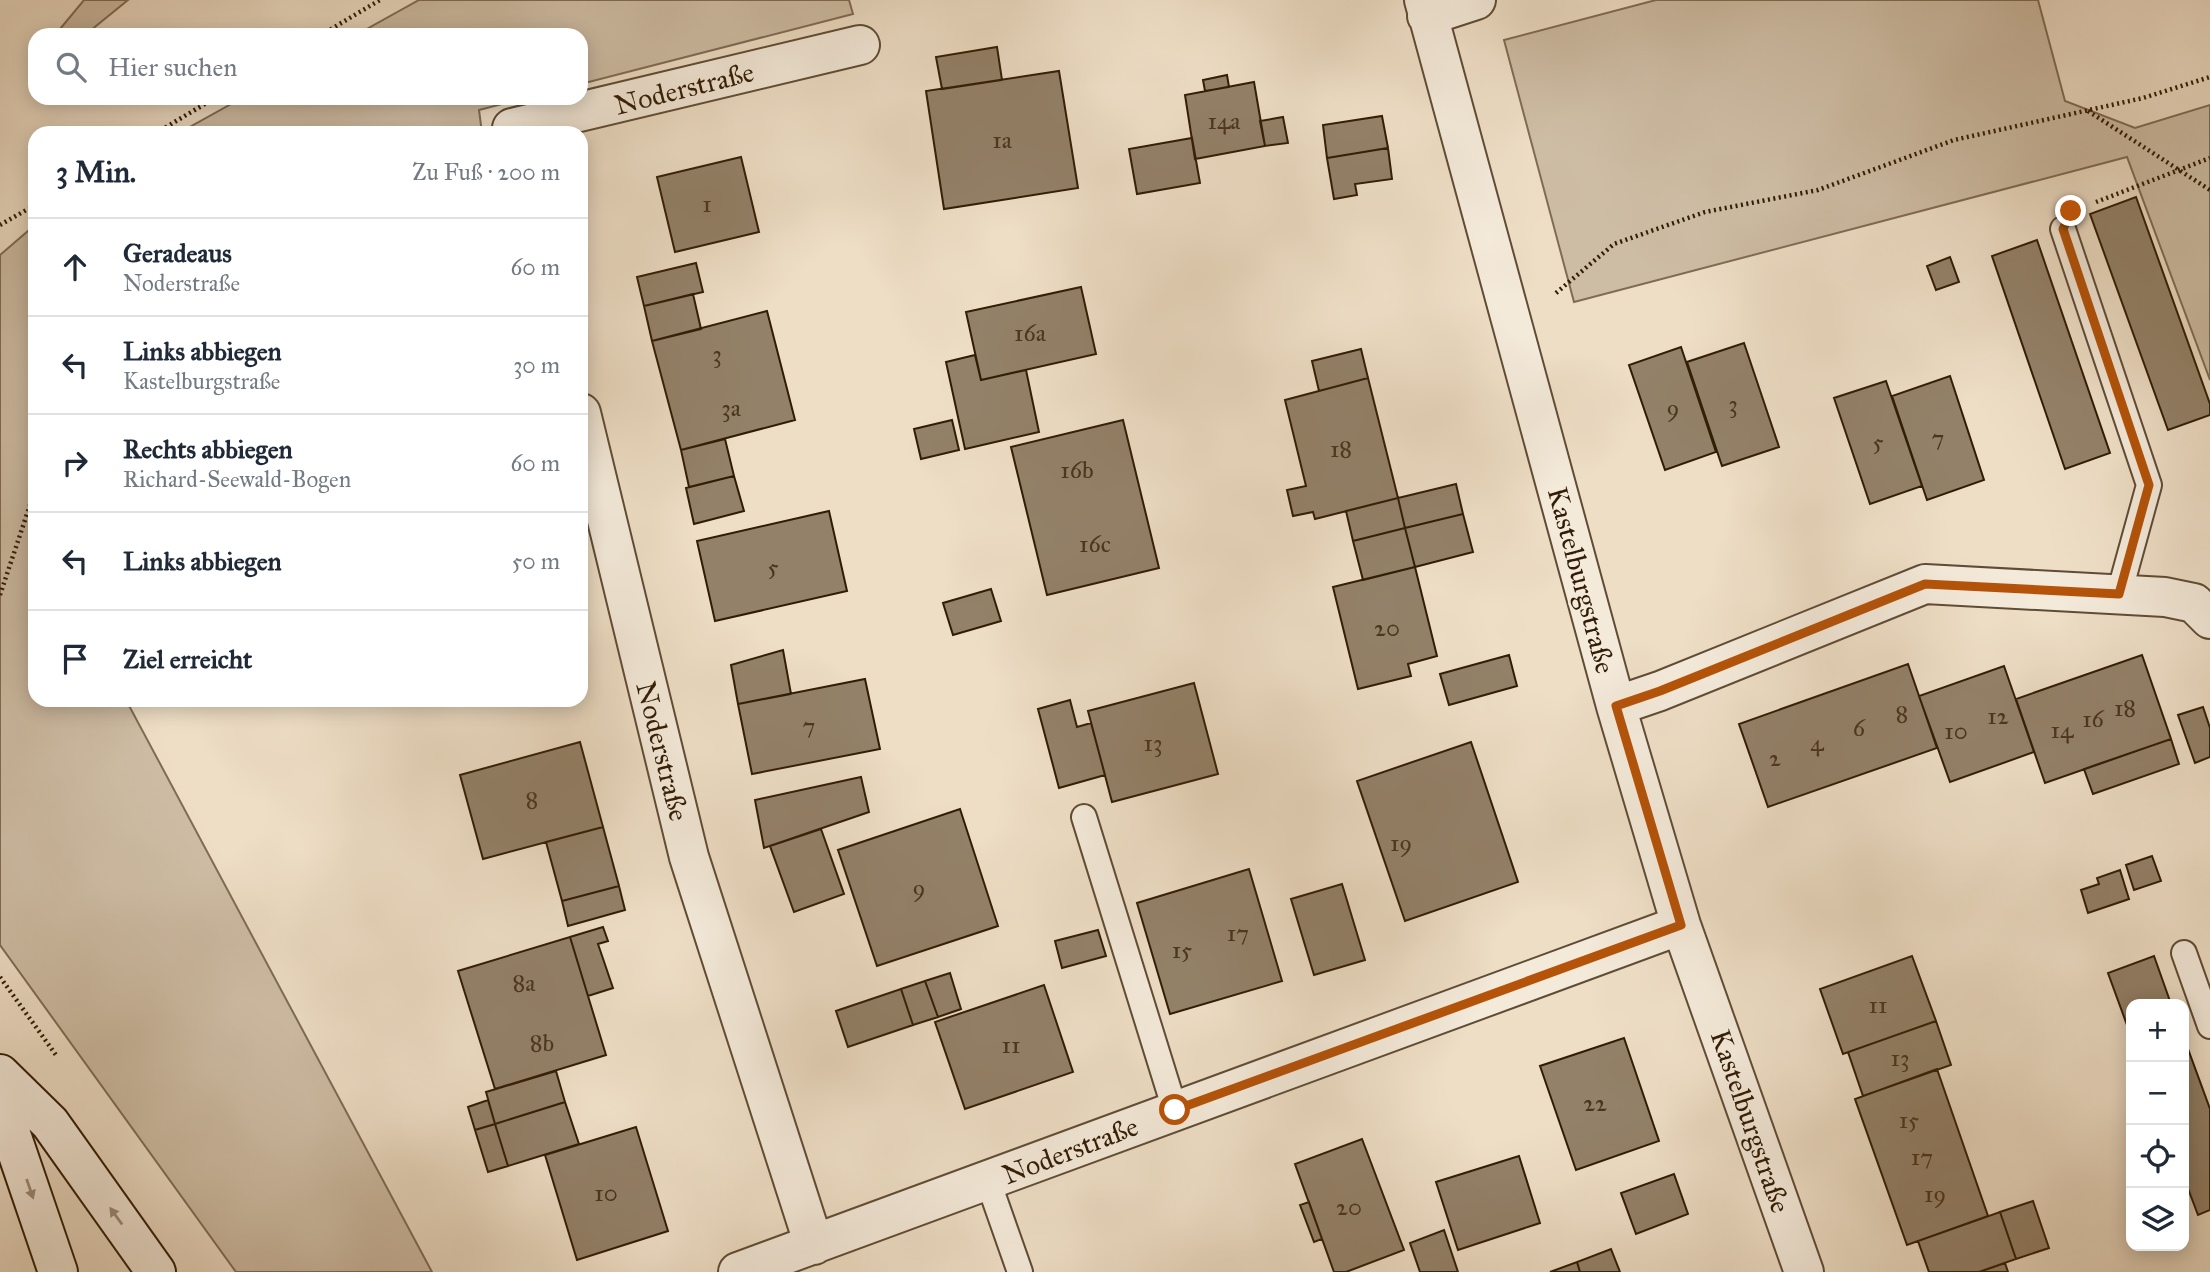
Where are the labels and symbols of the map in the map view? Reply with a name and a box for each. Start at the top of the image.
street label: Noderstraße [611,54,757,123]
house number: 14a [1208,106,1241,136]
house number: 1a [992,125,1013,155]
house number: 1 [702,189,712,219]
route end [2055,195,2086,226]
house number: 16a [1014,318,1047,348]
house number: 3 [712,339,722,369]
house number: 3 [1728,389,1738,419]
house number: 3a [721,393,742,423]
house number: 9 [1667,393,1679,423]
house number: 7 [1932,423,1944,453]
house number: 5 [1872,427,1884,457]
house number: 18 [1330,434,1352,464]
house number: 16b [1060,455,1094,485]
street label: Kastelburgstraße [1540,483,1623,677]
house number: 16c [1079,529,1111,559]
house number: 5 [767,552,779,582]
house number: 20 [1374,613,1400,643]
street label: Noderstraße [628,678,697,824]
house number: 18 [2114,693,2136,723]
house number: 8 [1896,699,1908,729]
house number: 12 [1987,701,2009,731]
house number: 16 [2082,704,2105,734]
house number: 7 [803,711,815,741]
house number: 6 [1853,713,1866,743]
house number: 14 [2051,715,2074,745]
house number: 10 [1944,716,1968,746]
house number: 13 [1143,728,1163,758]
house number: 4 [1810,728,1824,758]
house number: 2 [1769,743,1781,773]
house number: 8 [526,785,538,815]
house number: 19 [1390,828,1412,858]
house number: 9 [913,873,925,903]
house number: 17 [1227,918,1249,948]
house number: 15 [1172,935,1192,965]
house number: 8a [513,968,536,998]
house number: 11 [1869,990,1887,1020]
street label: Kastelburgstraße [1703,1025,1798,1217]
house number: 8b [530,1028,554,1058]
house number: 11 [1002,1030,1020,1060]
house number: 13 [1890,1043,1910,1073]
house number: 22 [1583,1088,1607,1118]
route start [1159,1094,1190,1125]
house number: 15 [1899,1105,1919,1135]
street label: Noderstraße [997,1109,1143,1192]
house number: 17 [1911,1142,1933,1172]
house number: 10 [594,1178,618,1208]
one-way arrow [25,1179,36,1200]
house number: 19 [1924,1179,1946,1209]
house number: 20 [1336,1192,1362,1222]
one-way arrow [110,1207,124,1225]

